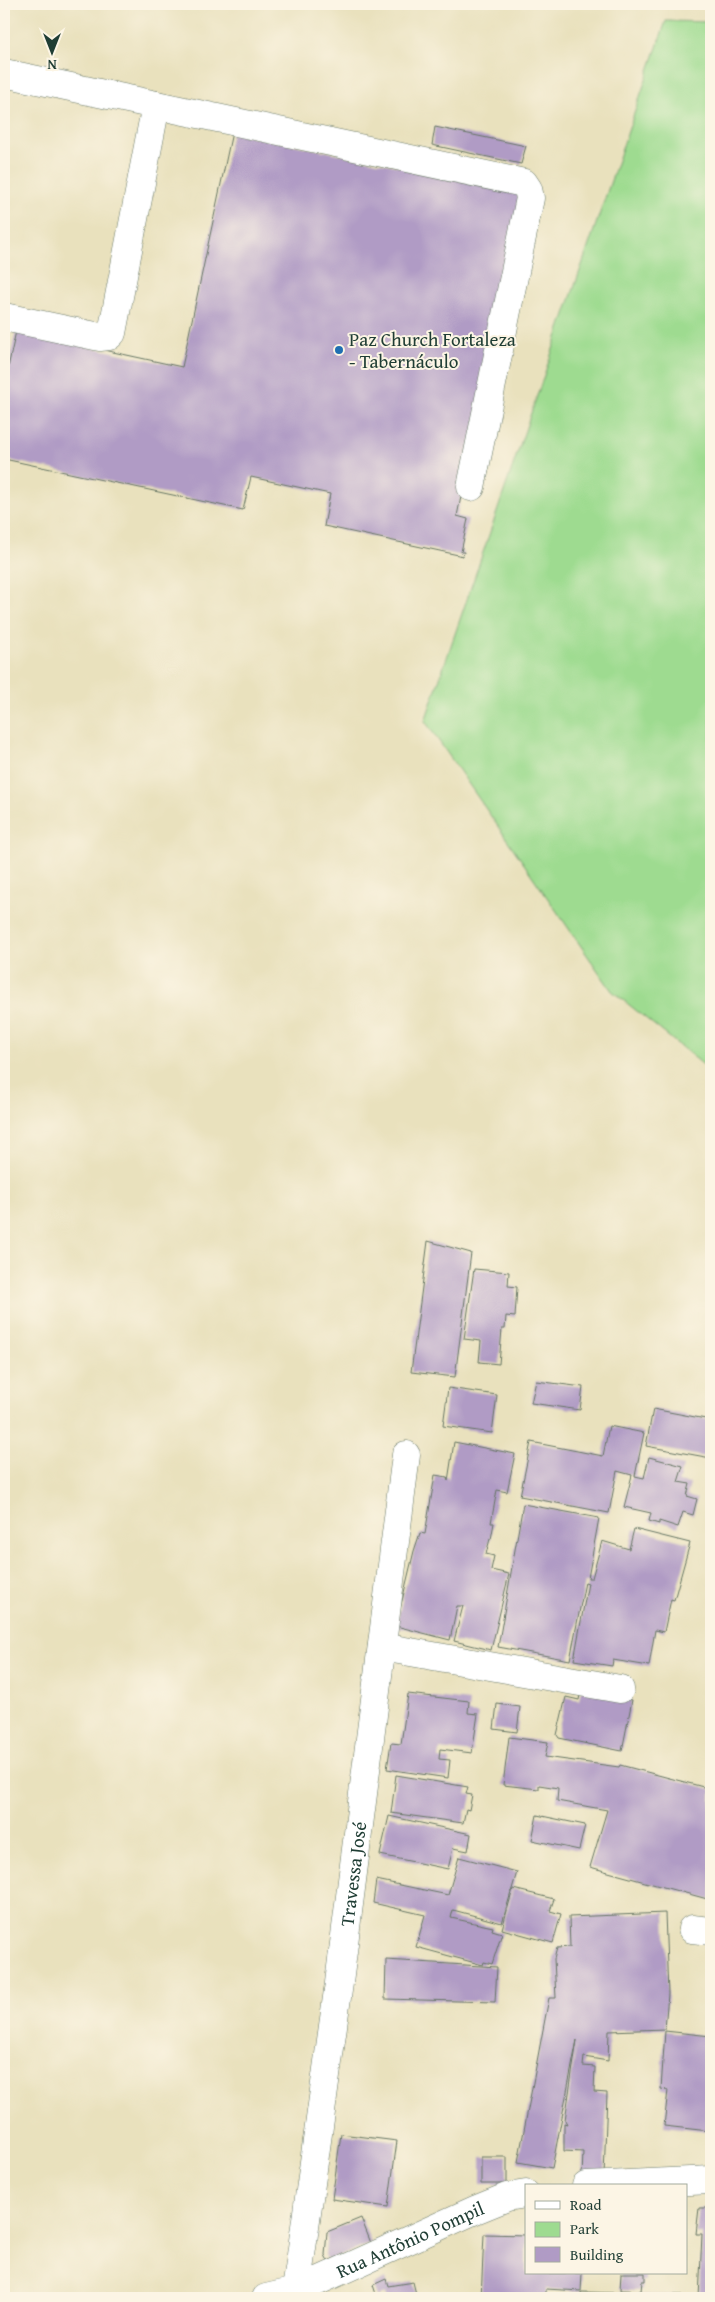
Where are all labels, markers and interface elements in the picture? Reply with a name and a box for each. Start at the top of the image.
north arrow [28,28,78,78]
text: N [47,55,57,75]
place label: Paz Church Fortaleza - Tabernáculo [349,325,516,375]
marker: Paz Church Fortaleza - Tabernáculo [333,344,345,356]
street label: Travessa José [332,1820,373,1928]
legend [525,2184,688,2274]
street label: Rua Antônio Pompil [332,2194,488,2285]
text: Road [570,2194,601,2215]
text: Park [570,2218,599,2239]
text: Building [570,2244,624,2265]

